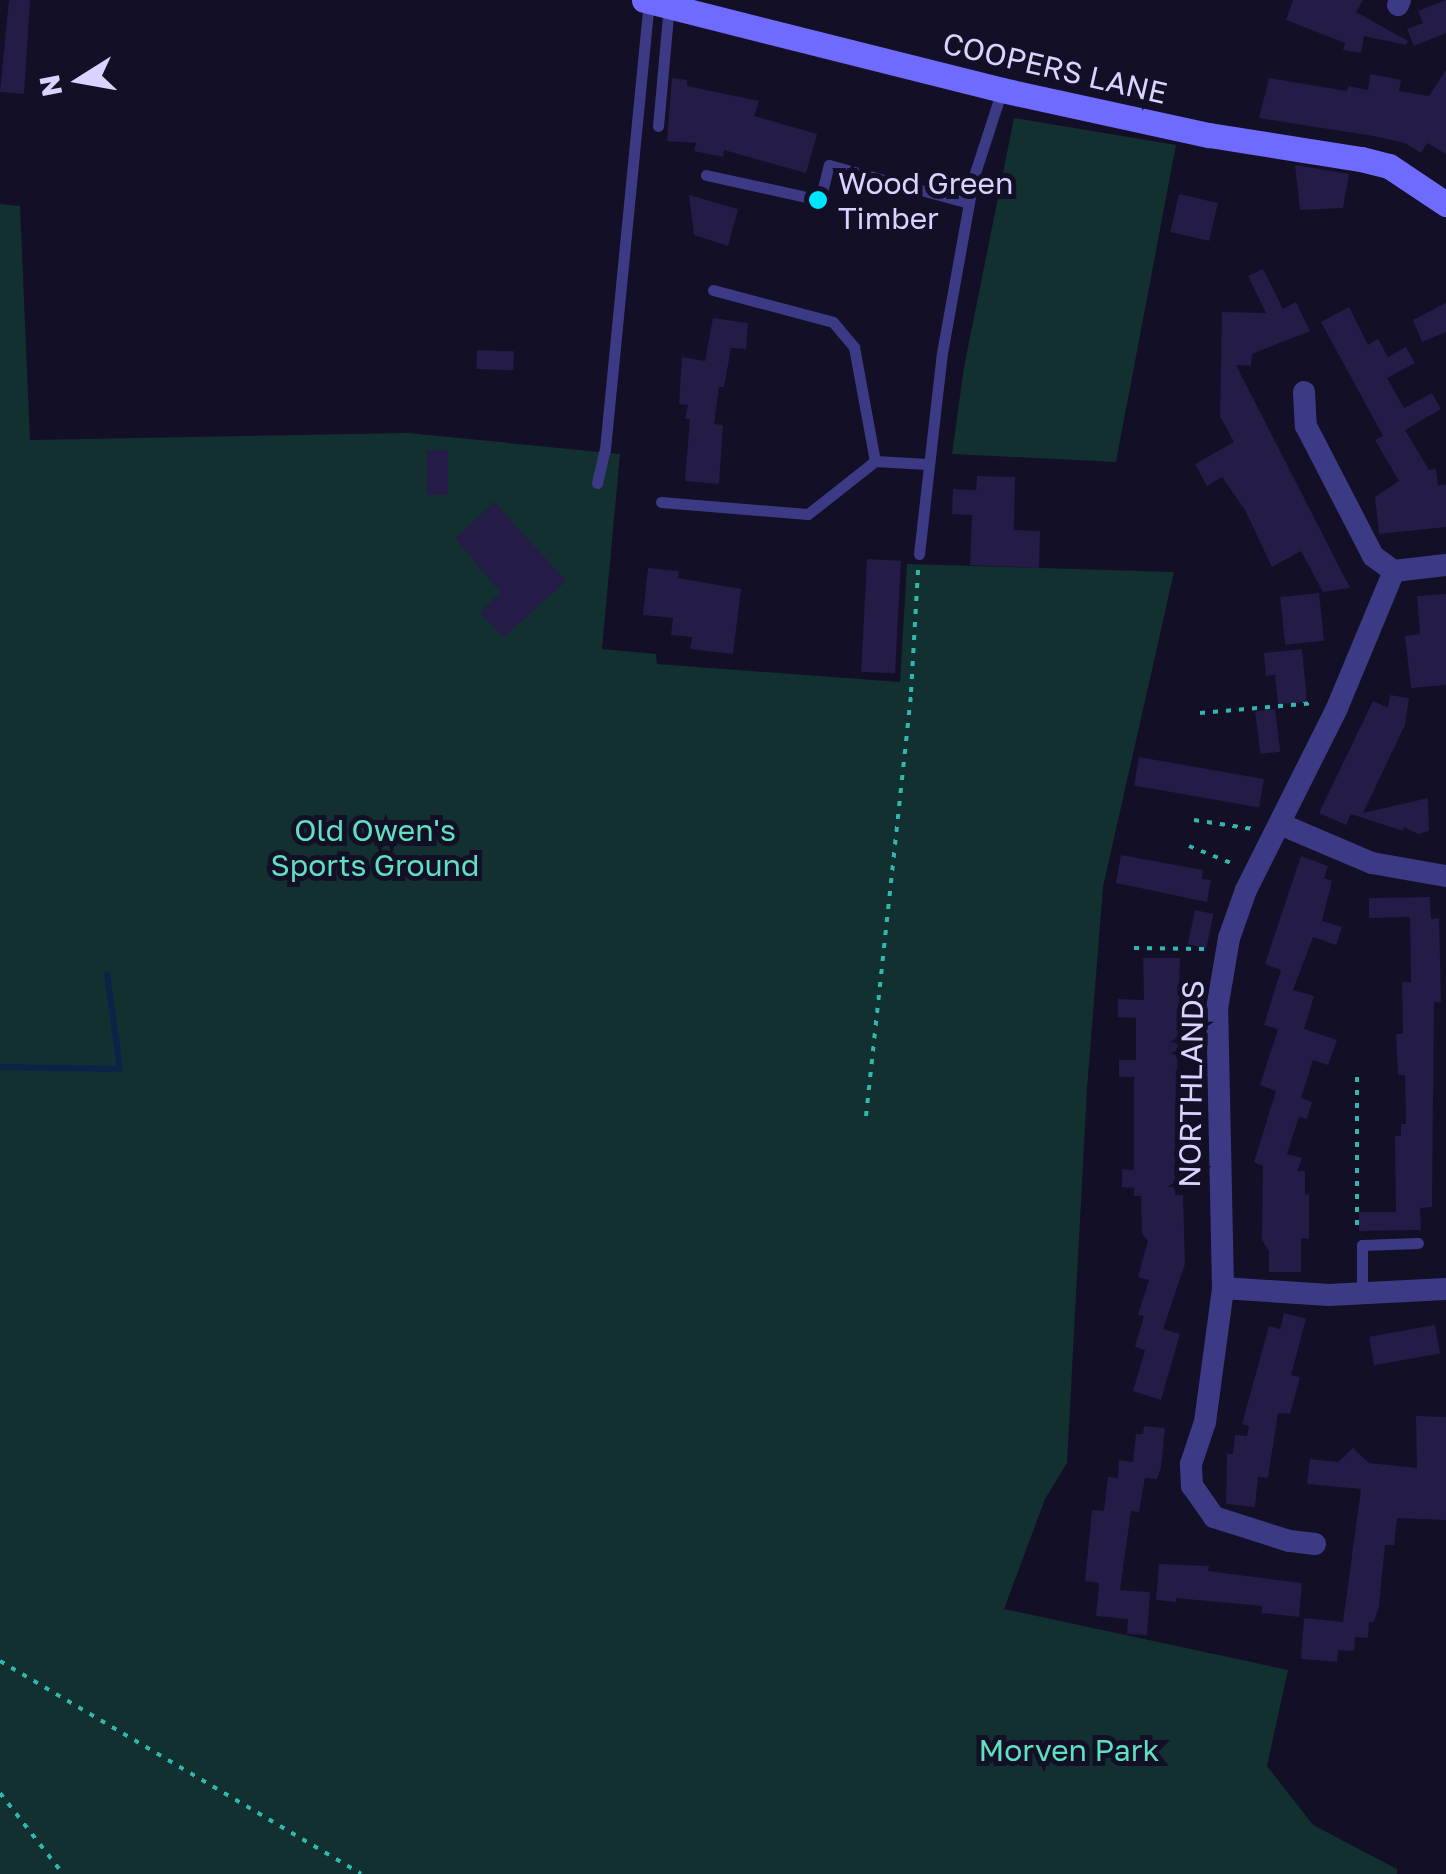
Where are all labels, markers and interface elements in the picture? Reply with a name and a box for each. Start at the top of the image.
street label: COOPERS LANE [939,25,1171,111]
north arrow [30,30,130,130]
text: N [32,72,68,99]
place label: Wood Green Timber [838,165,1013,236]
marker: Wood Green Timber [807,189,829,211]
park label: Old Owen's Sports Ground [271,812,479,882]
street label: NORTHLANDS [1171,980,1211,1188]
park label: Morven Park [979,1732,1159,1768]

